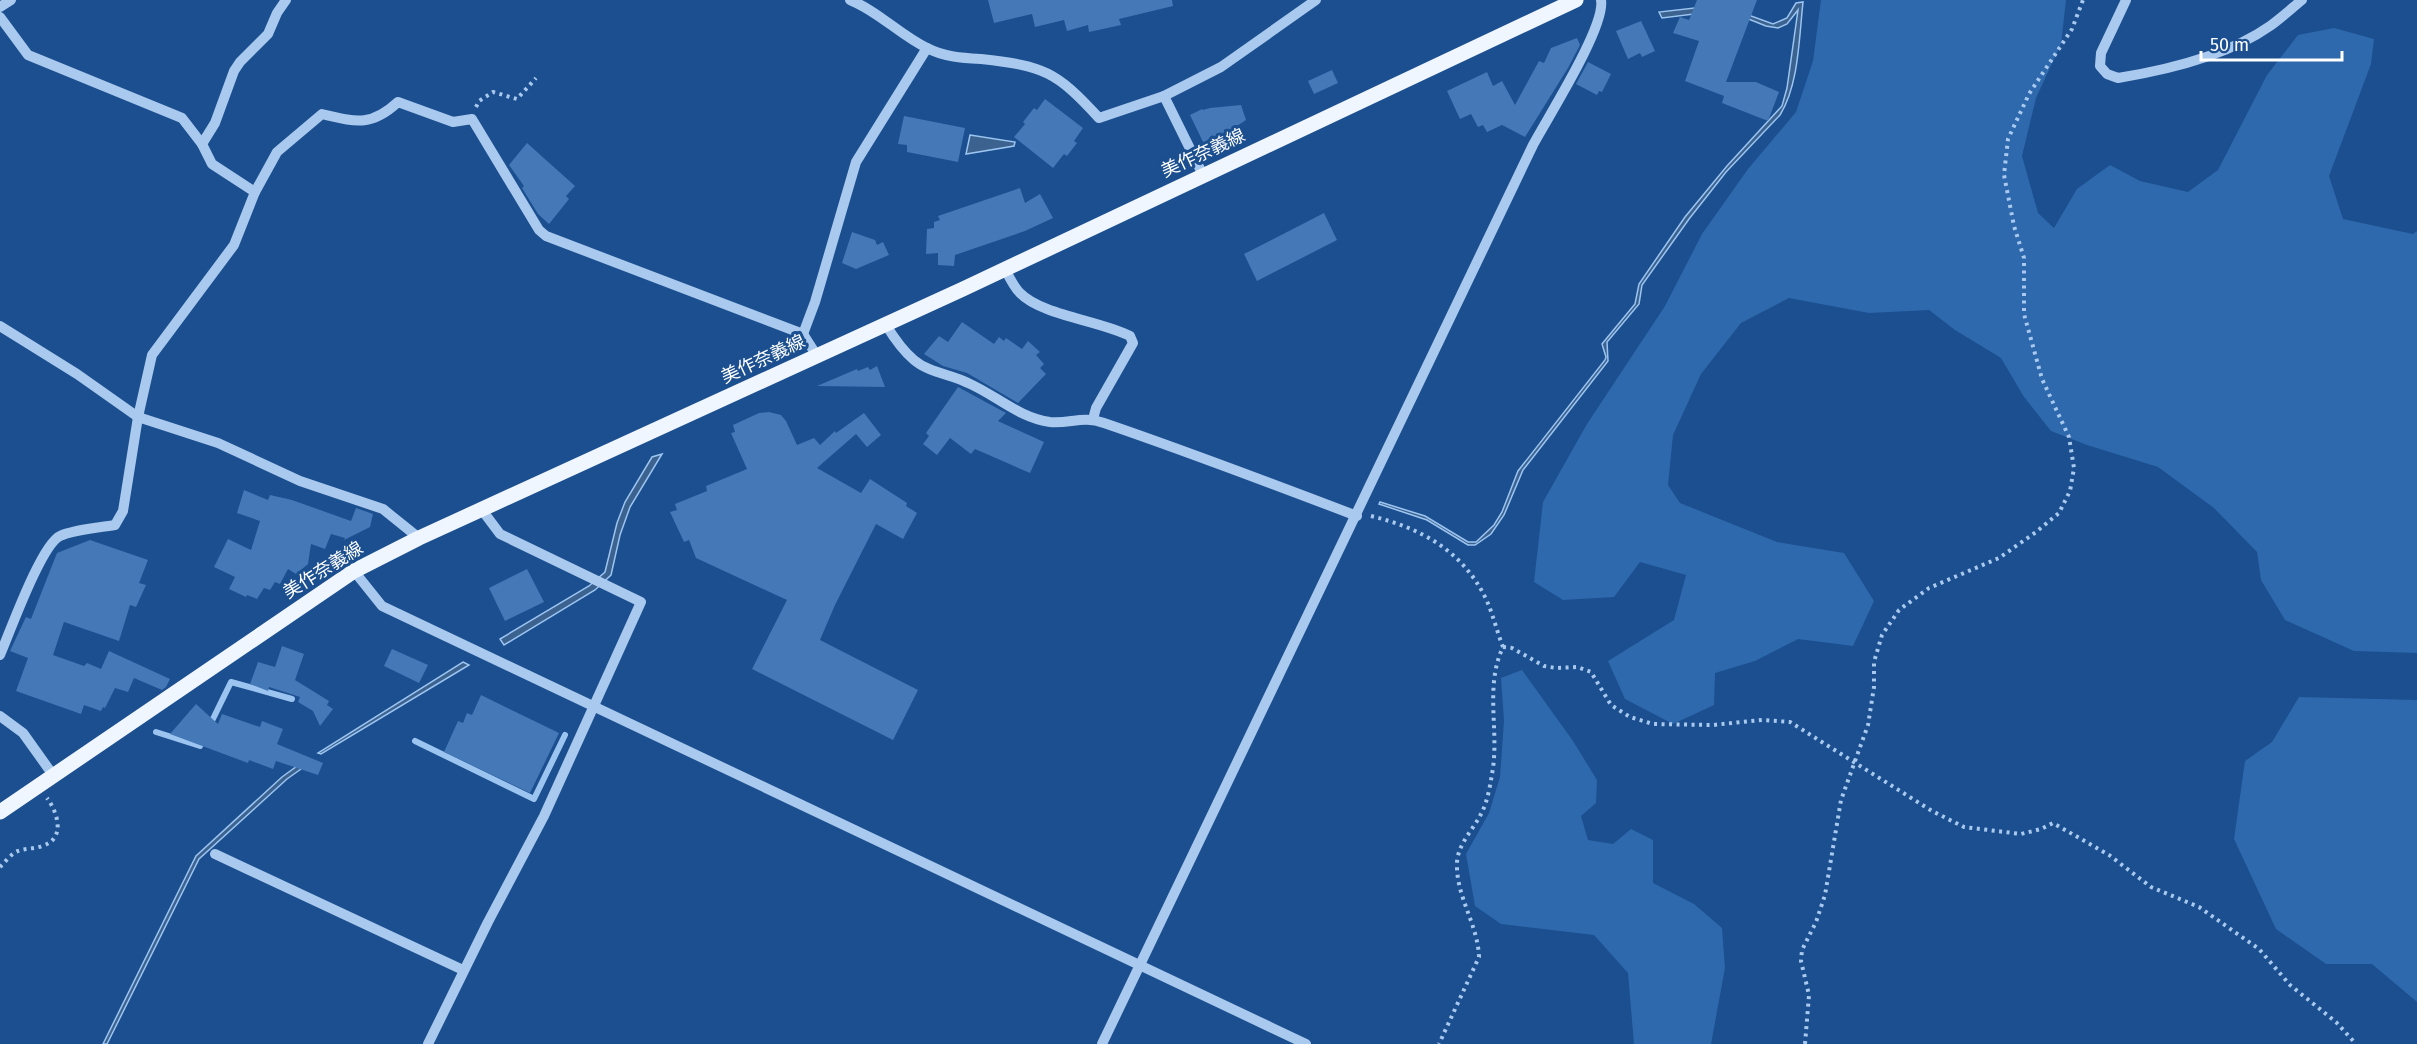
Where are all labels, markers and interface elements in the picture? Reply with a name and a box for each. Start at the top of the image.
scale bar [2201,24,2342,62]
text: 50 m [2210,34,2249,56]
street label: 美作奈義線 [1158,124,1248,182]
street label: 美作奈義線 [718,330,808,388]
street label: 美作奈義線 [279,537,367,603]

